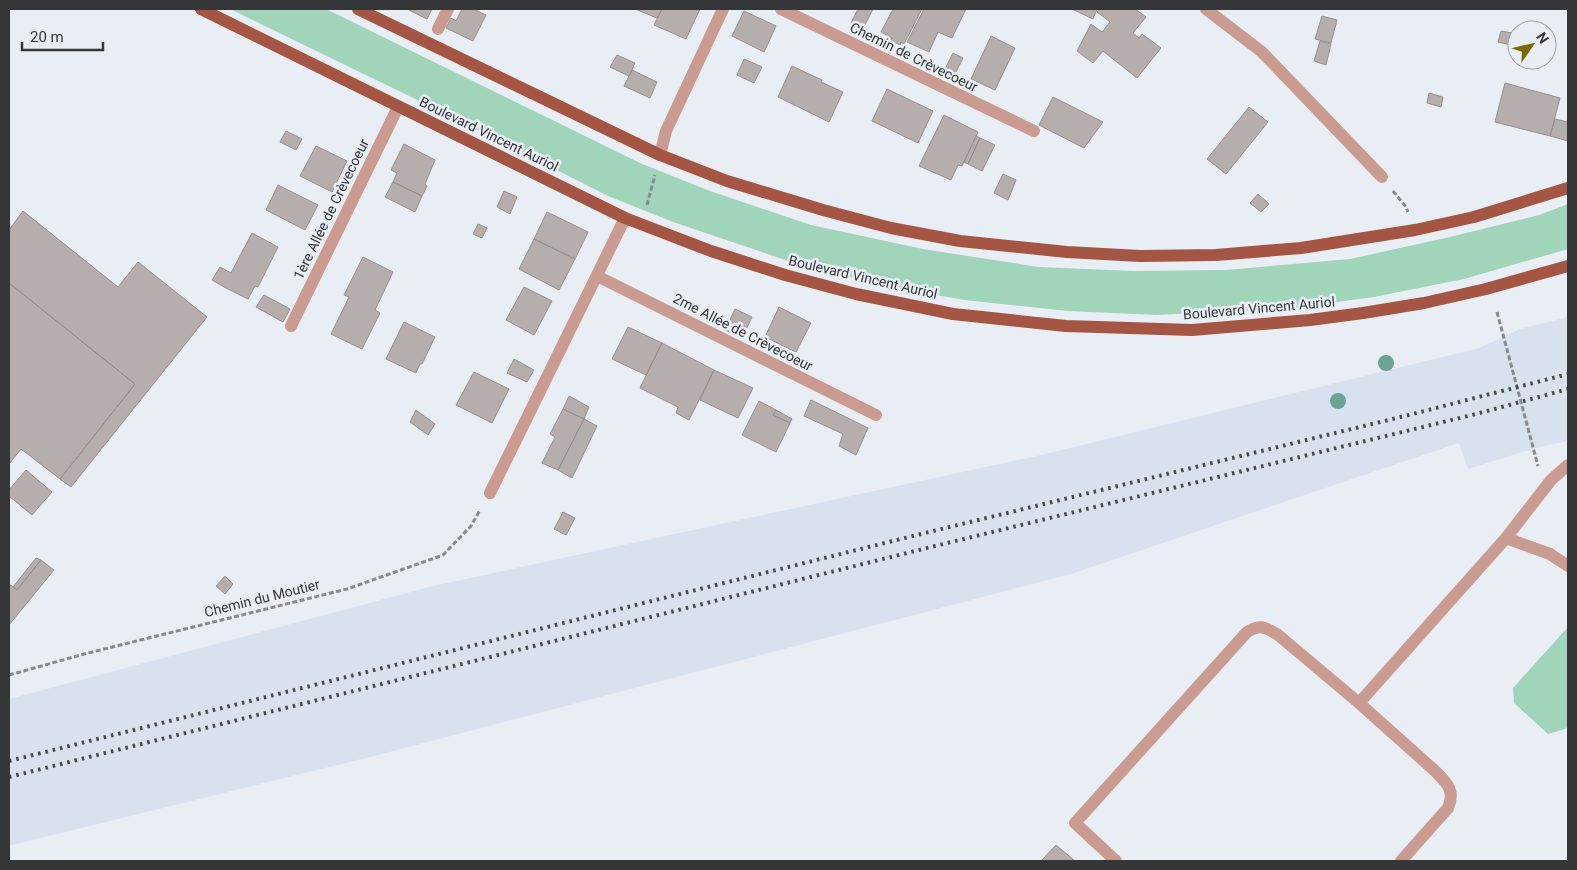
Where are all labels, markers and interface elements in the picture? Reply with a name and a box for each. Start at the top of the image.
street label: Chemin de Crèvecoeur [847,19,981,95]
scale bar [22,20,104,52]
north arrow [1507,20,1557,70]
text: 20 m [30,28,64,46]
text: N [1533,29,1552,46]
street label: Boulevard Vincent Auriol [417,93,561,175]
street label: 1ère Allée de Crèvecoeur [290,136,372,282]
street label: Boulevard Vincent Auriol [787,252,939,302]
street label: 2me Allée de Crèvecoeur [671,290,816,374]
street label: Boulevard Vincent Auriol [1182,293,1336,323]
street label: Chemin du Moutier [203,576,322,620]

